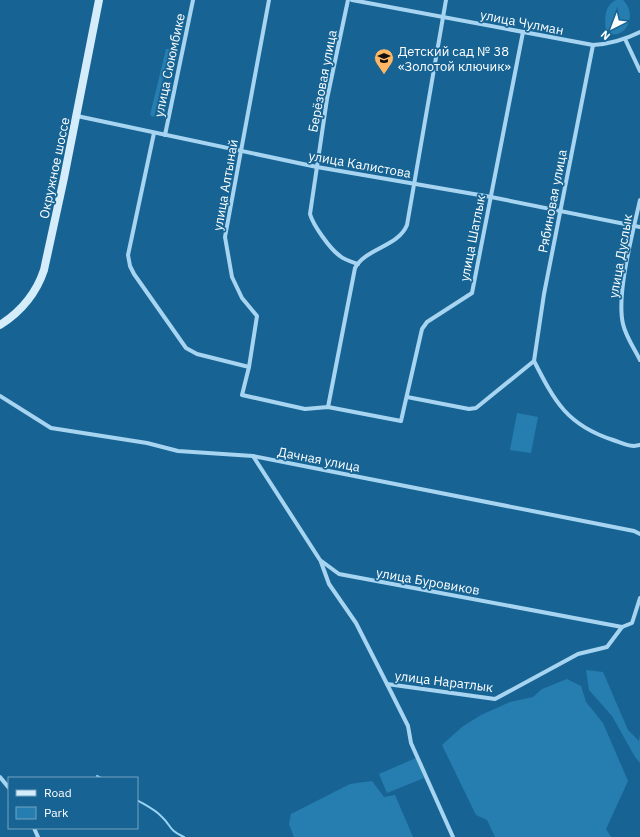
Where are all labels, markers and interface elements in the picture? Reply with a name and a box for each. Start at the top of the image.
street label: улица Чулман [479,6,565,39]
north arrow [592,8,632,48]
street label: улица Сююмбике [150,12,189,118]
street label: Берёзовая улица [304,28,341,134]
text: N [598,28,613,43]
place label: Детский сад № 38 «Золотой ключик» [398,43,511,75]
school or university icon: Детский сад № 38 «Золотой ключик» [373,47,395,75]
street label: Окружное шоссе [35,116,74,220]
street label: улица Алтынай [209,138,242,232]
street label: улица Калистова [307,147,412,182]
street label: Рябиновая улица [534,148,571,254]
street label: улица Шатлык [456,193,489,283]
street label: улица Дуслык [605,213,636,300]
street label: Дачная улица [276,443,362,476]
street label: улица Буровиков [375,564,481,599]
street label: улица Наратлык [394,667,494,696]
legend [8,777,138,829]
text: Road [44,785,72,800]
text: Park [44,805,69,820]

